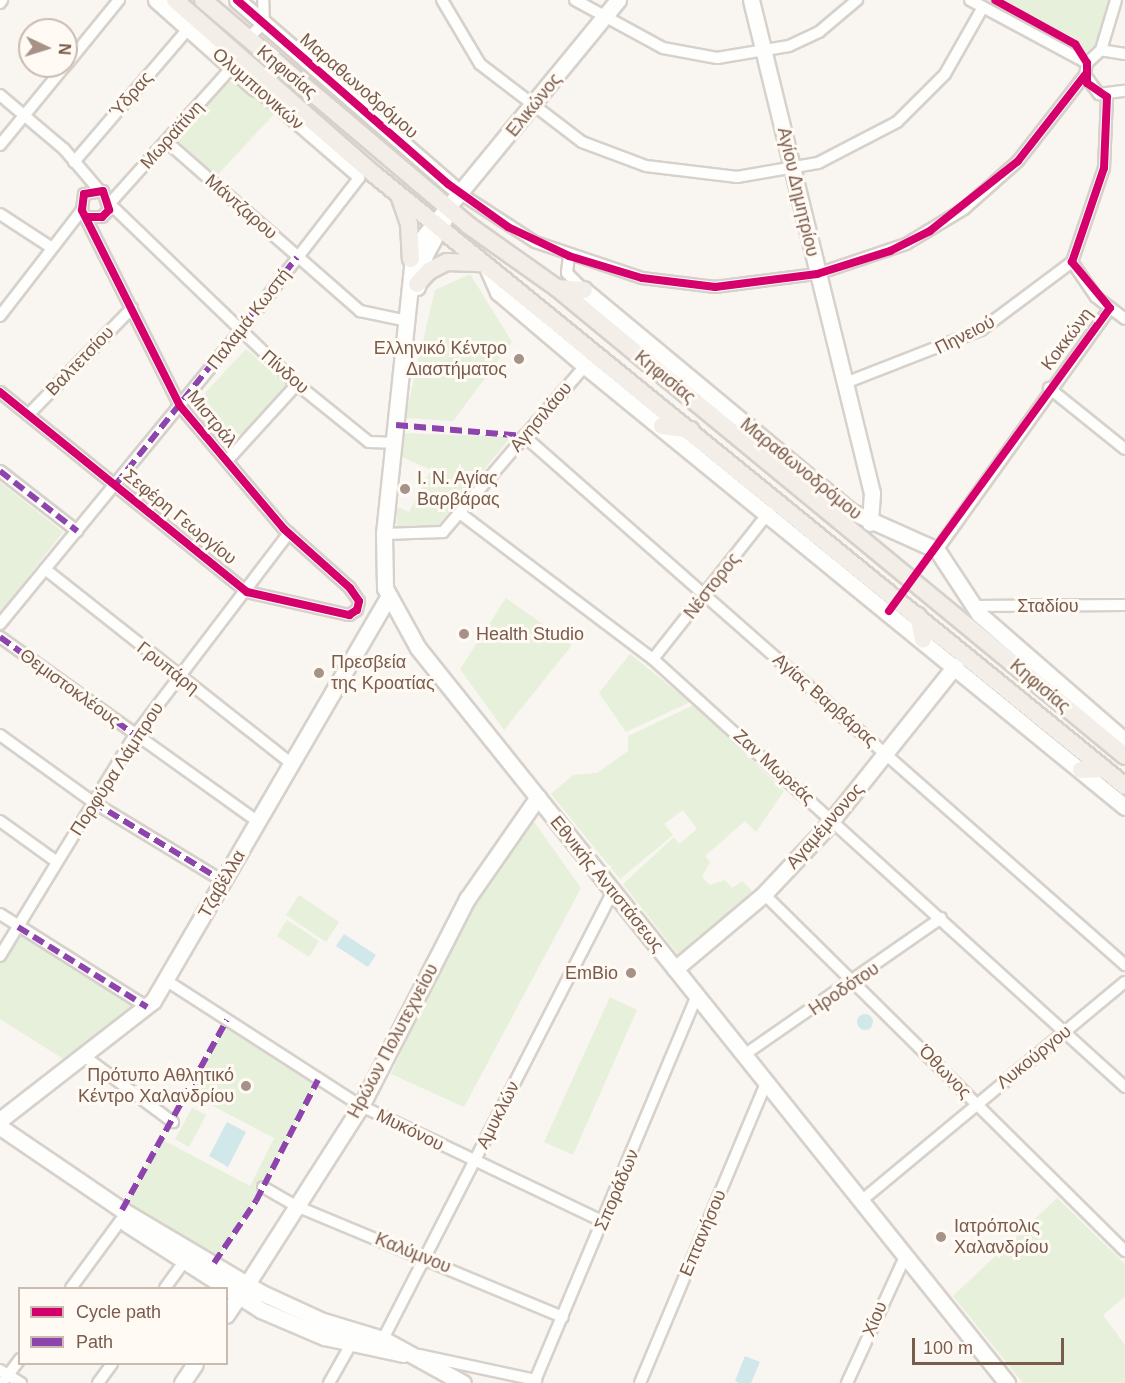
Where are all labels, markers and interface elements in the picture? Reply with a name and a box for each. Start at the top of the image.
north arrow [18,18,78,78]
street label: Μαραθωνοδρόμου [295,29,423,143]
street label: Κηφισίας [253,41,321,103]
text: N [56,43,73,56]
street label: Ολυμπιονικών [208,43,308,135]
street label: Ύδρας [105,67,157,123]
street label: Ελικώνος [502,69,566,141]
street label: Μωραϊτίνη [136,97,208,173]
street label: Αγίου Δημητρίου [773,125,823,259]
street label: Μάντζαρου [201,170,281,244]
street label: Παλαμά Κωστή [203,264,295,374]
street label: Κοκκώνη [1037,303,1097,375]
street label: Πηνειού [932,311,998,359]
street label: Βαλτετσίου [42,322,118,400]
place label: Ελληνικό Κέντρο Διαστήματος [374,338,507,380]
street label: Πίνδου [257,346,313,398]
street label: Κηφισίας [630,346,700,408]
marker: Ελληνικό Κέντρο Διαστήματος [512,352,526,366]
street label: Αγησιλάου [505,378,577,456]
street label: Μιστράλ [183,386,241,452]
street label: Μαραθωνοδρόμου [736,414,866,524]
street label: Σεφέρη Γεωργίου [119,465,241,569]
place label: Ι. Ν. Αγίας Βαρβάρας [417,468,500,510]
marker: Ι. Ν. Αγίας Βαρβάρας [398,482,412,496]
street label: Νέστορος [680,549,744,623]
street label: Σταδίου [1017,595,1079,617]
place label: Health Studio [476,623,584,645]
marker: Health Studio [457,627,471,641]
street label: Γρυπάρη [133,637,203,699]
street label: Θεμιστοκλέους [16,644,124,732]
street label: Αγίας Βαρβάρας [768,649,882,751]
place label: Πρεσβεία της Κροατίας [331,652,435,694]
street label: Κηφισίας [1006,655,1074,717]
marker: Πρεσβεία της Κροατίας [312,666,326,680]
street label: Πορφύρα Λάμπρου [66,698,168,840]
street label: Ζαν Μωρεάς [729,725,819,809]
street label: Αγαμέμνονος [782,779,868,873]
street label: Εθνικής Αντιστάσεως [545,811,669,957]
street label: Τζαβέλλα [194,846,250,922]
street label: Ηροδότου [805,958,883,1020]
street label: Ηρώων Πολυτεχνείου [343,960,443,1122]
place label: EmBio [565,962,618,984]
marker: EmBio [622,964,640,982]
street label: Λυκούργου [992,1020,1076,1094]
street label: Όθωνος [914,1041,976,1103]
place label: Πρότυπο Αθλητικό Κέντρο Χαλανδρίου [78,1065,234,1108]
street label: Αμυκλών [472,1078,524,1152]
marker: Πρότυπο Αθλητικό Κέντρο Χαλανδρίου [239,1079,253,1093]
street label: Μυκόνου [373,1104,447,1156]
street label: Σποράδων [590,1146,644,1234]
street label: Επτανήσου [675,1187,731,1279]
place label: Ιατρόπολις Χαλανδρίου [954,1216,1049,1258]
street label: Καλύμνου [372,1228,454,1278]
marker: Ιατρόπολις Χαλανδρίου [932,1228,950,1246]
legend [18,1287,228,1365]
street label: Χίου [858,1298,892,1340]
text: Cycle path [76,1302,161,1322]
scale bar [915,1326,1066,1364]
text: Path [76,1332,113,1352]
text: 100 m [923,1338,973,1358]

